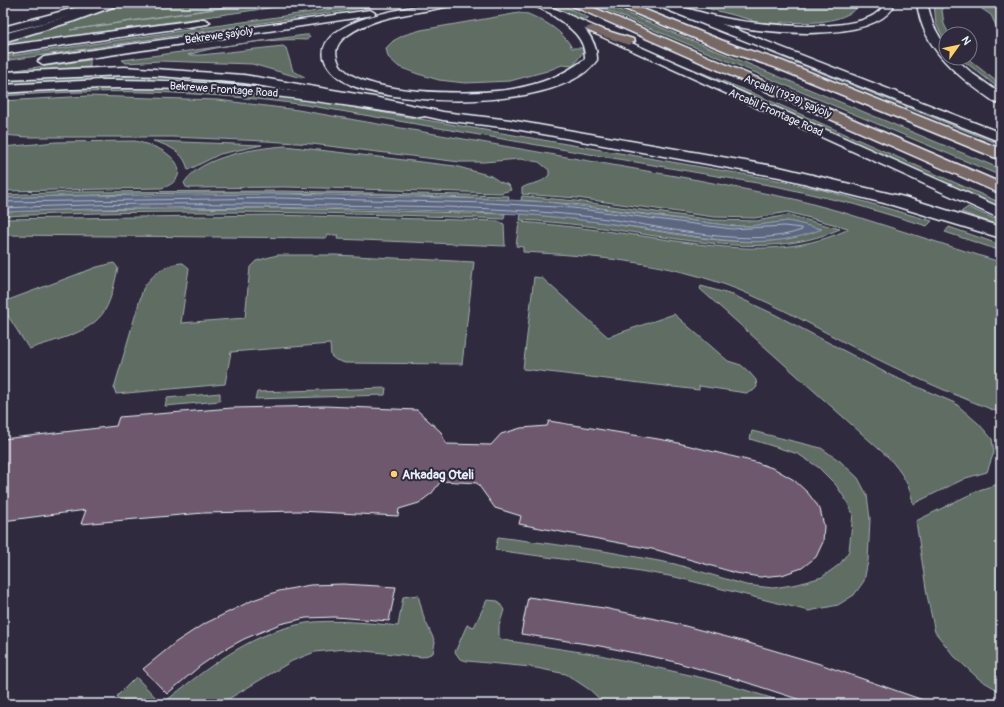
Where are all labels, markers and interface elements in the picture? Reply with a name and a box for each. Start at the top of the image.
street label: Bekrewe şaýoly [184,24,254,47]
north arrow [938,26,978,66]
text: N [958,34,974,48]
street label: Arçabil (1939) şaýoly [742,72,834,121]
street label: Bekrewe Frontage Road [169,79,279,100]
street label: Arcabil Frontage Road [727,86,825,139]
place label: Arkadag Oteli [402,467,474,483]
marker: Arkadag Oteli [389,469,399,479]

